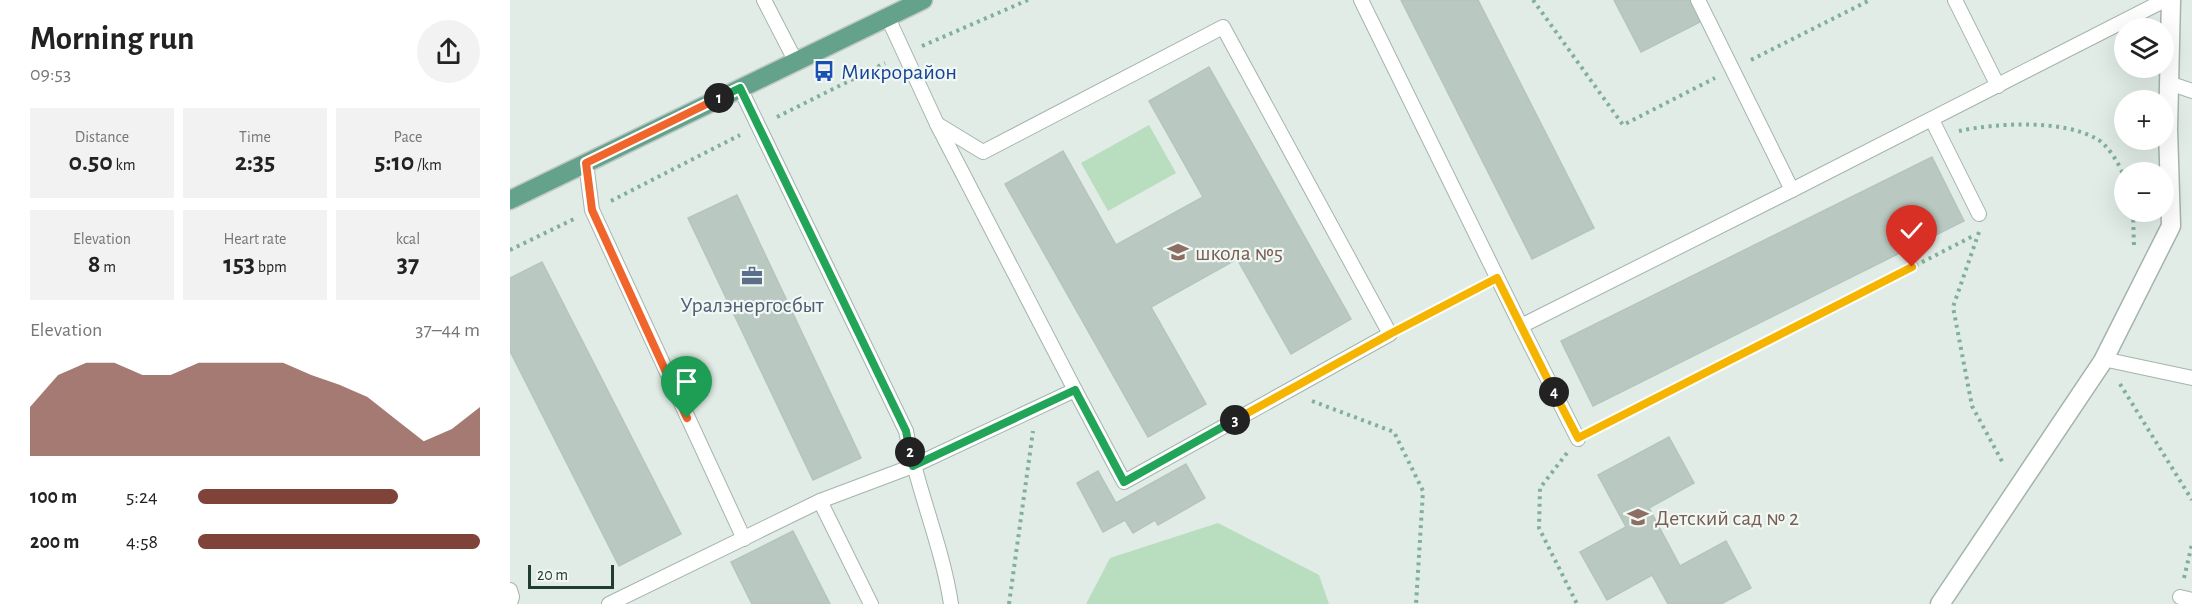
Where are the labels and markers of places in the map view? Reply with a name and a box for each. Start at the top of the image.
bus stop icon: Микрорайон [812,59,836,83]
place label: Микрорайон [841,61,957,83]
pin: 1 [704,83,734,113]
pin [1886,205,1937,267]
school or university icon: школа №5 [1166,240,1190,264]
place label: школа №5 [1195,242,1283,264]
office icon: Уралэнергосбыт [740,264,764,288]
place label: Уралэнергосбыт [680,294,825,316]
pin [661,356,712,418]
pin: 4 [1539,377,1569,407]
pin: 3 [1220,405,1250,435]
pin: 2 [895,437,925,467]
school or university icon: Детский сад № 2 [1626,505,1650,529]
place label: Детский сад № 2 [1655,507,1799,529]

